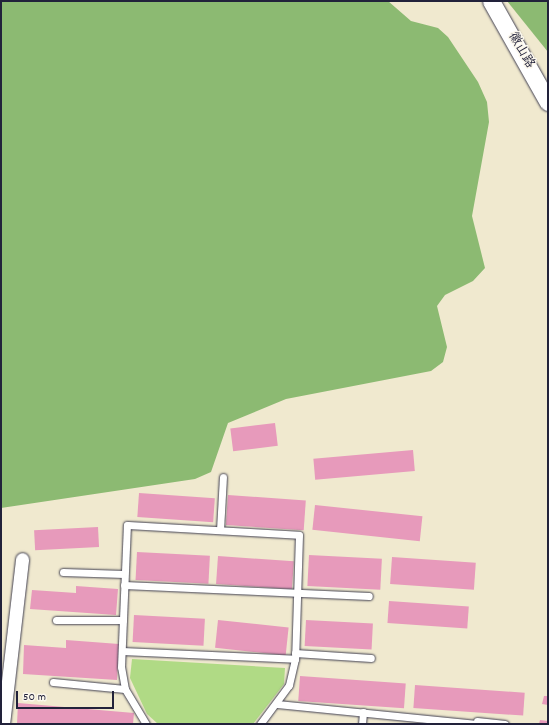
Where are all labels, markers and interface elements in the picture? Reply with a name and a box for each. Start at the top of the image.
street label: 徽山路 [503,30,537,72]
scale bar [18,683,116,709]
text: 50 m [23,689,46,706]

